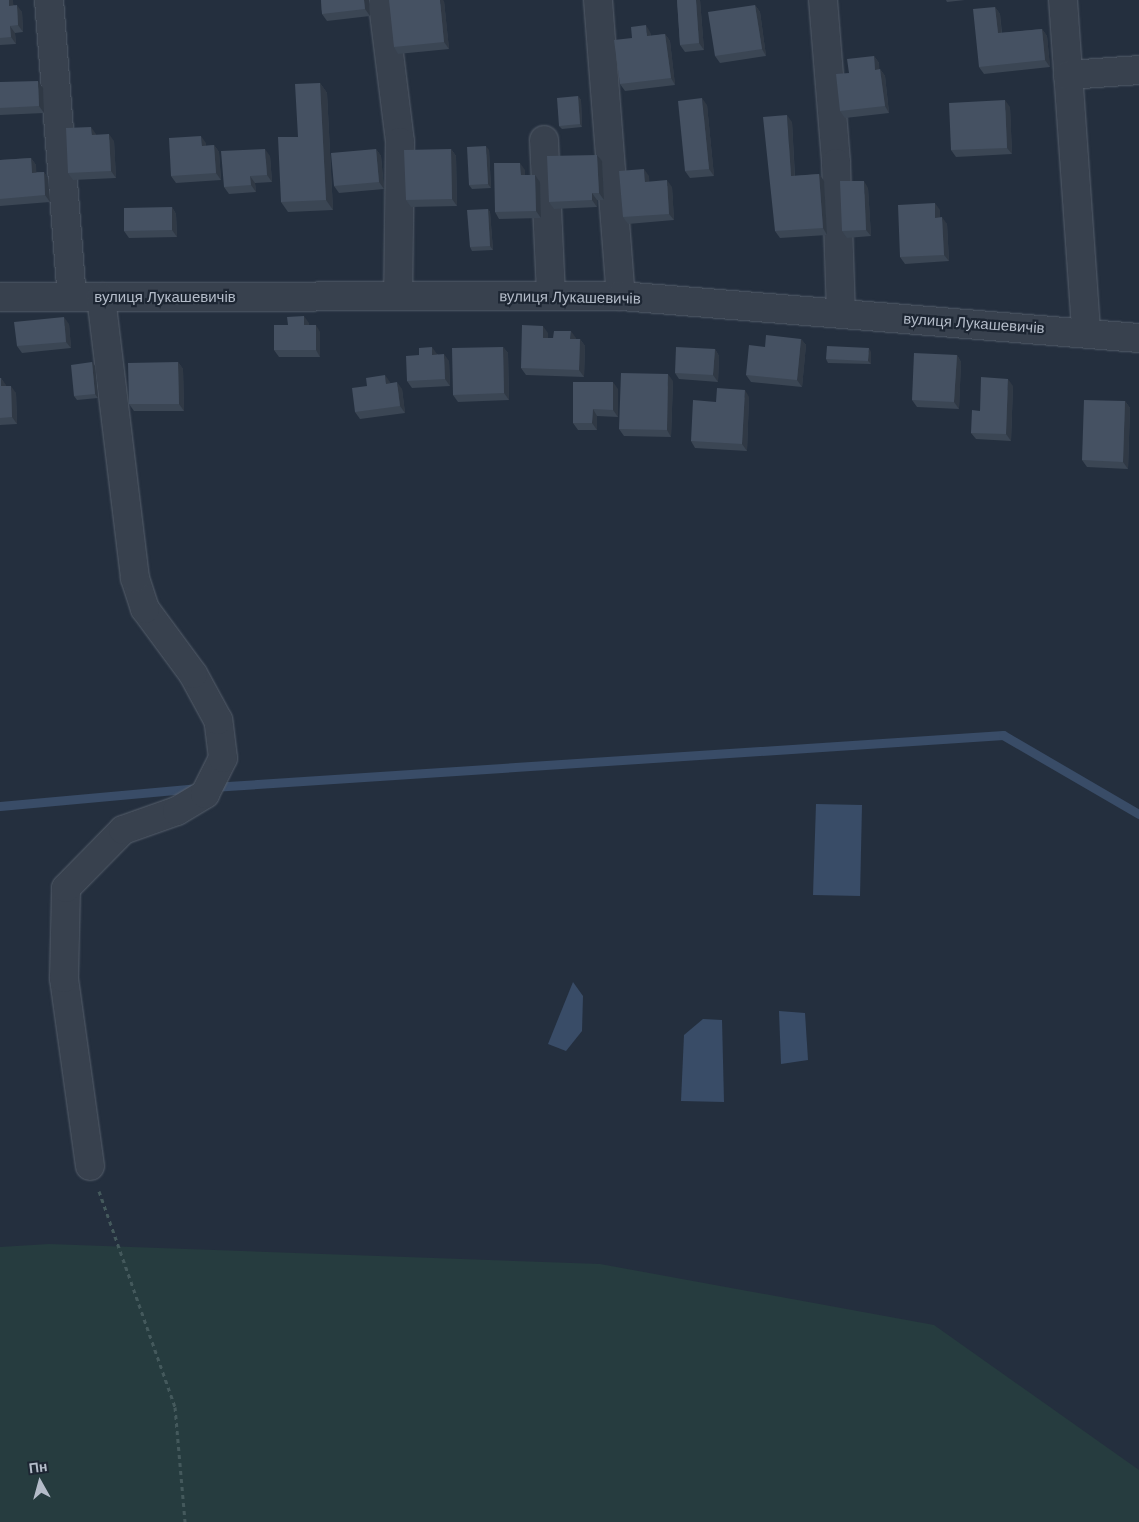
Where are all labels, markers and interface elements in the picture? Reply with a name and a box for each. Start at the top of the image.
street label: вулиця Лукашевичів [499,287,641,307]
street label: вулиця Лукашевичів [94,288,236,306]
street label: вулиця Лукашевичів [903,309,1045,337]
north arrow [15,1457,65,1507]
text: Пн [28,1458,48,1476]

